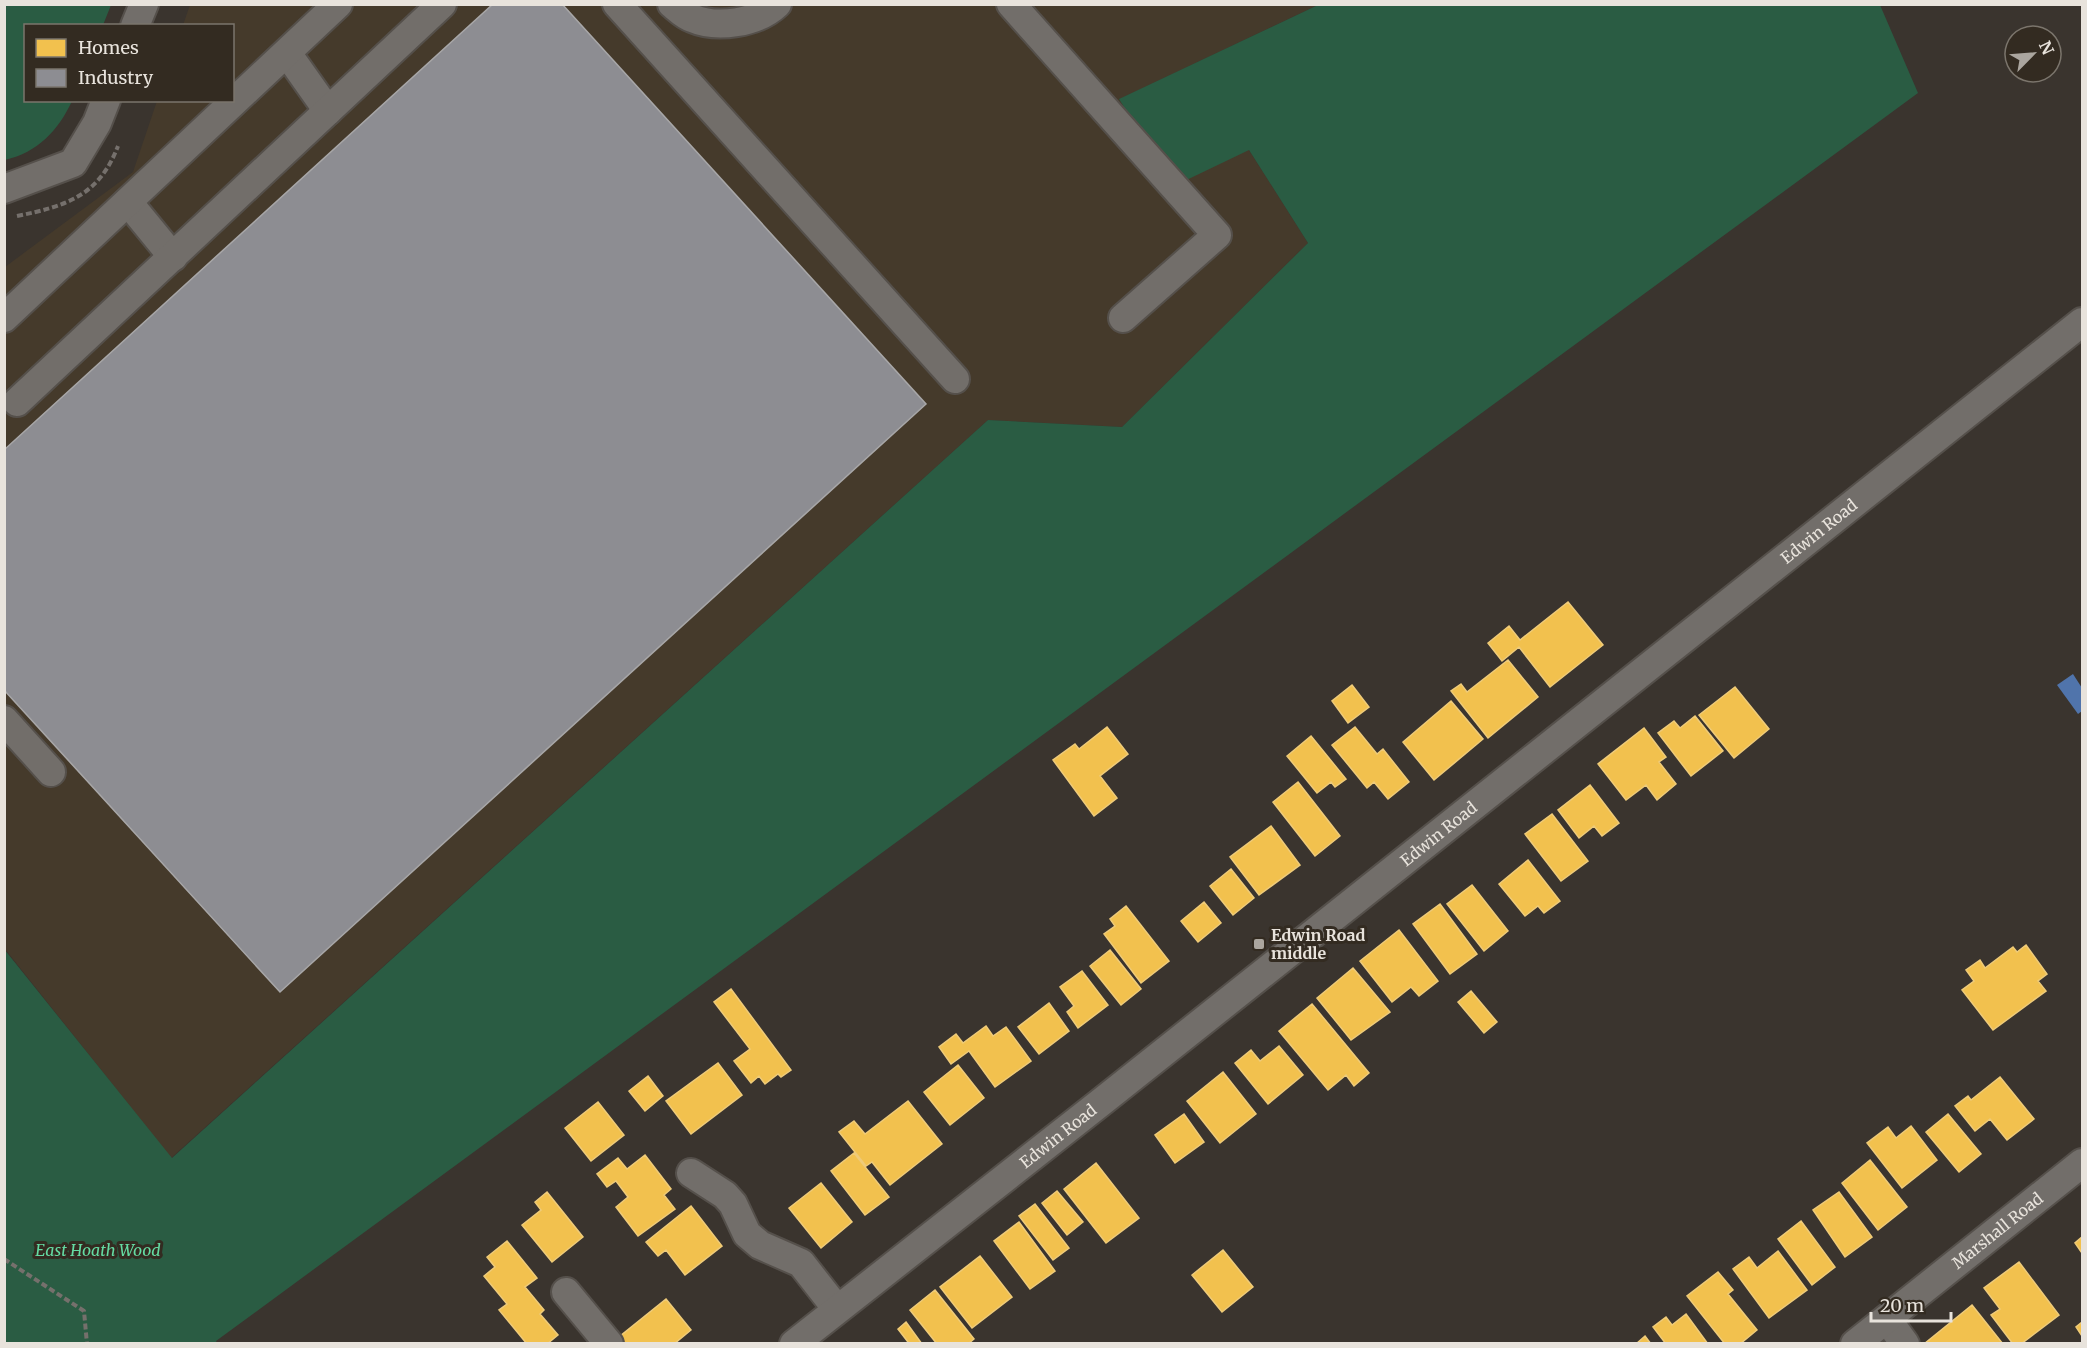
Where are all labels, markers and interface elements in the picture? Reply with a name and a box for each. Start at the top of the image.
legend [24,24,234,102]
north arrow [2003,24,2063,84]
text: Homes [78,36,139,59]
text: N [2035,38,2058,58]
text: Industry [78,66,154,89]
street label: Edwin Road [1777,495,1861,568]
street label: Edwin Road [1396,797,1481,870]
place label: Edwin Road middle [1271,925,1365,963]
marker: Edwin Road middle [1252,937,1266,951]
street label: Edwin Road [1016,1100,1101,1172]
street label: Marshall Road [1948,1188,2047,1273]
park label: East Hoath Wood [35,1240,161,1260]
scale bar [1871,1285,1950,1323]
text: 20 m [1880,1294,1924,1317]

